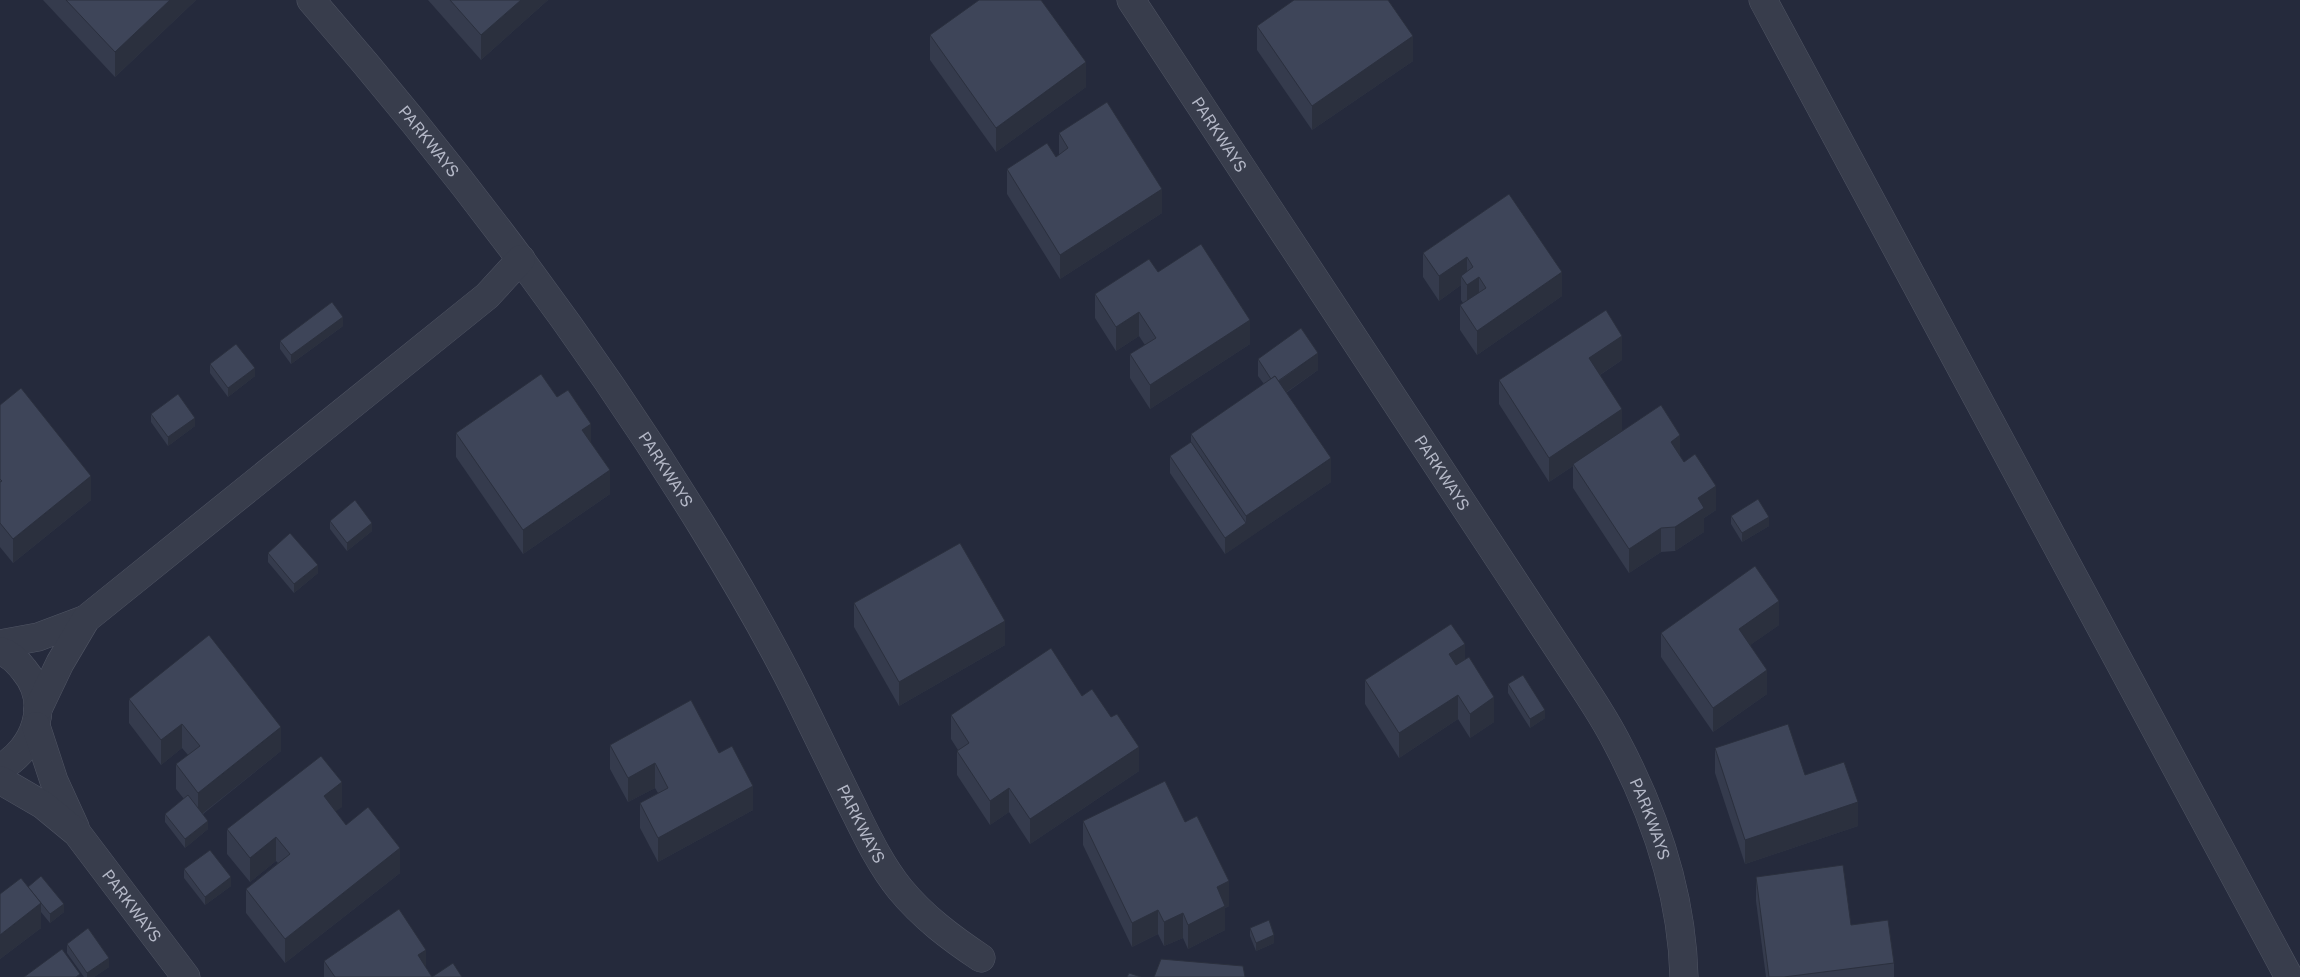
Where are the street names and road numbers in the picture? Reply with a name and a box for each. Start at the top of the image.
street label: PARKWAYS [1188,94,1251,176]
street label: PARKWAYS [394,102,463,181]
street label: PARKWAYS [634,428,697,511]
street label: PARKWAYS [1410,432,1473,514]
street label: PARKWAYS [1626,775,1674,862]
street label: PARKWAYS [833,782,889,867]
street label: PARKWAYS [98,866,165,946]

